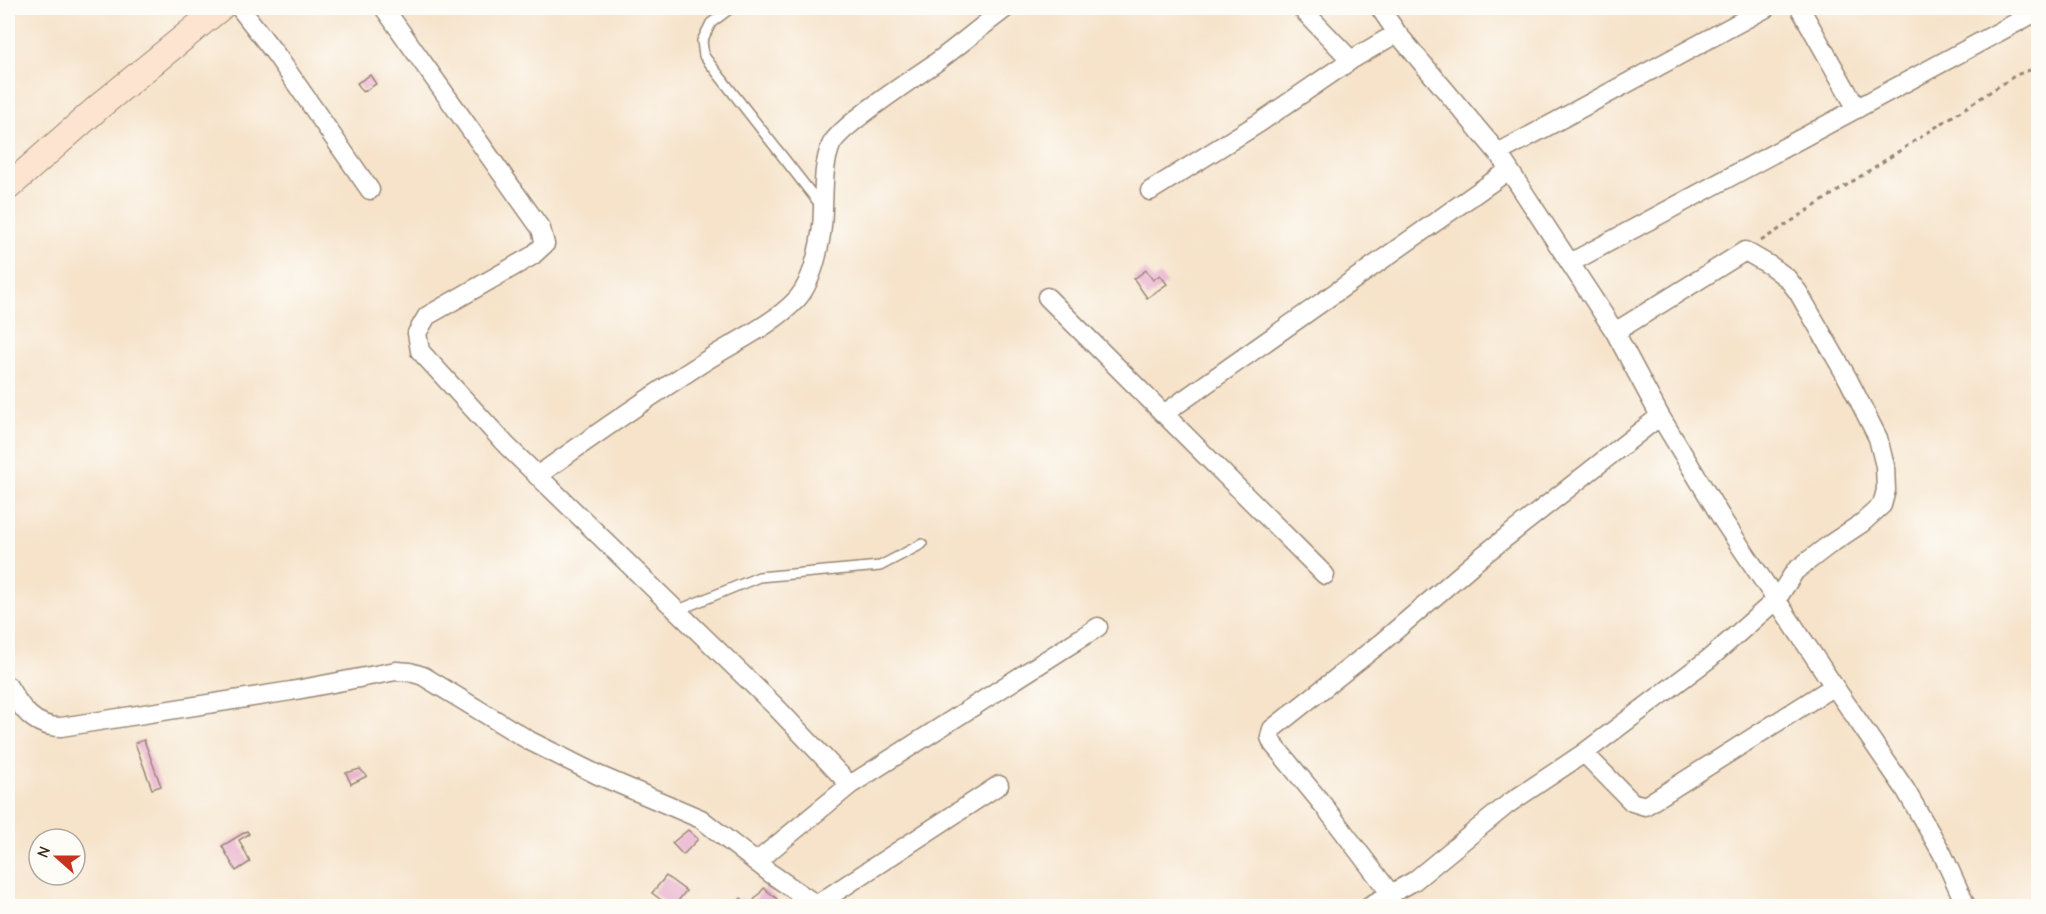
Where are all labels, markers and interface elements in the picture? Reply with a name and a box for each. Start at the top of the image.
north arrow [27,827,87,887]
text: N [34,844,54,860]

